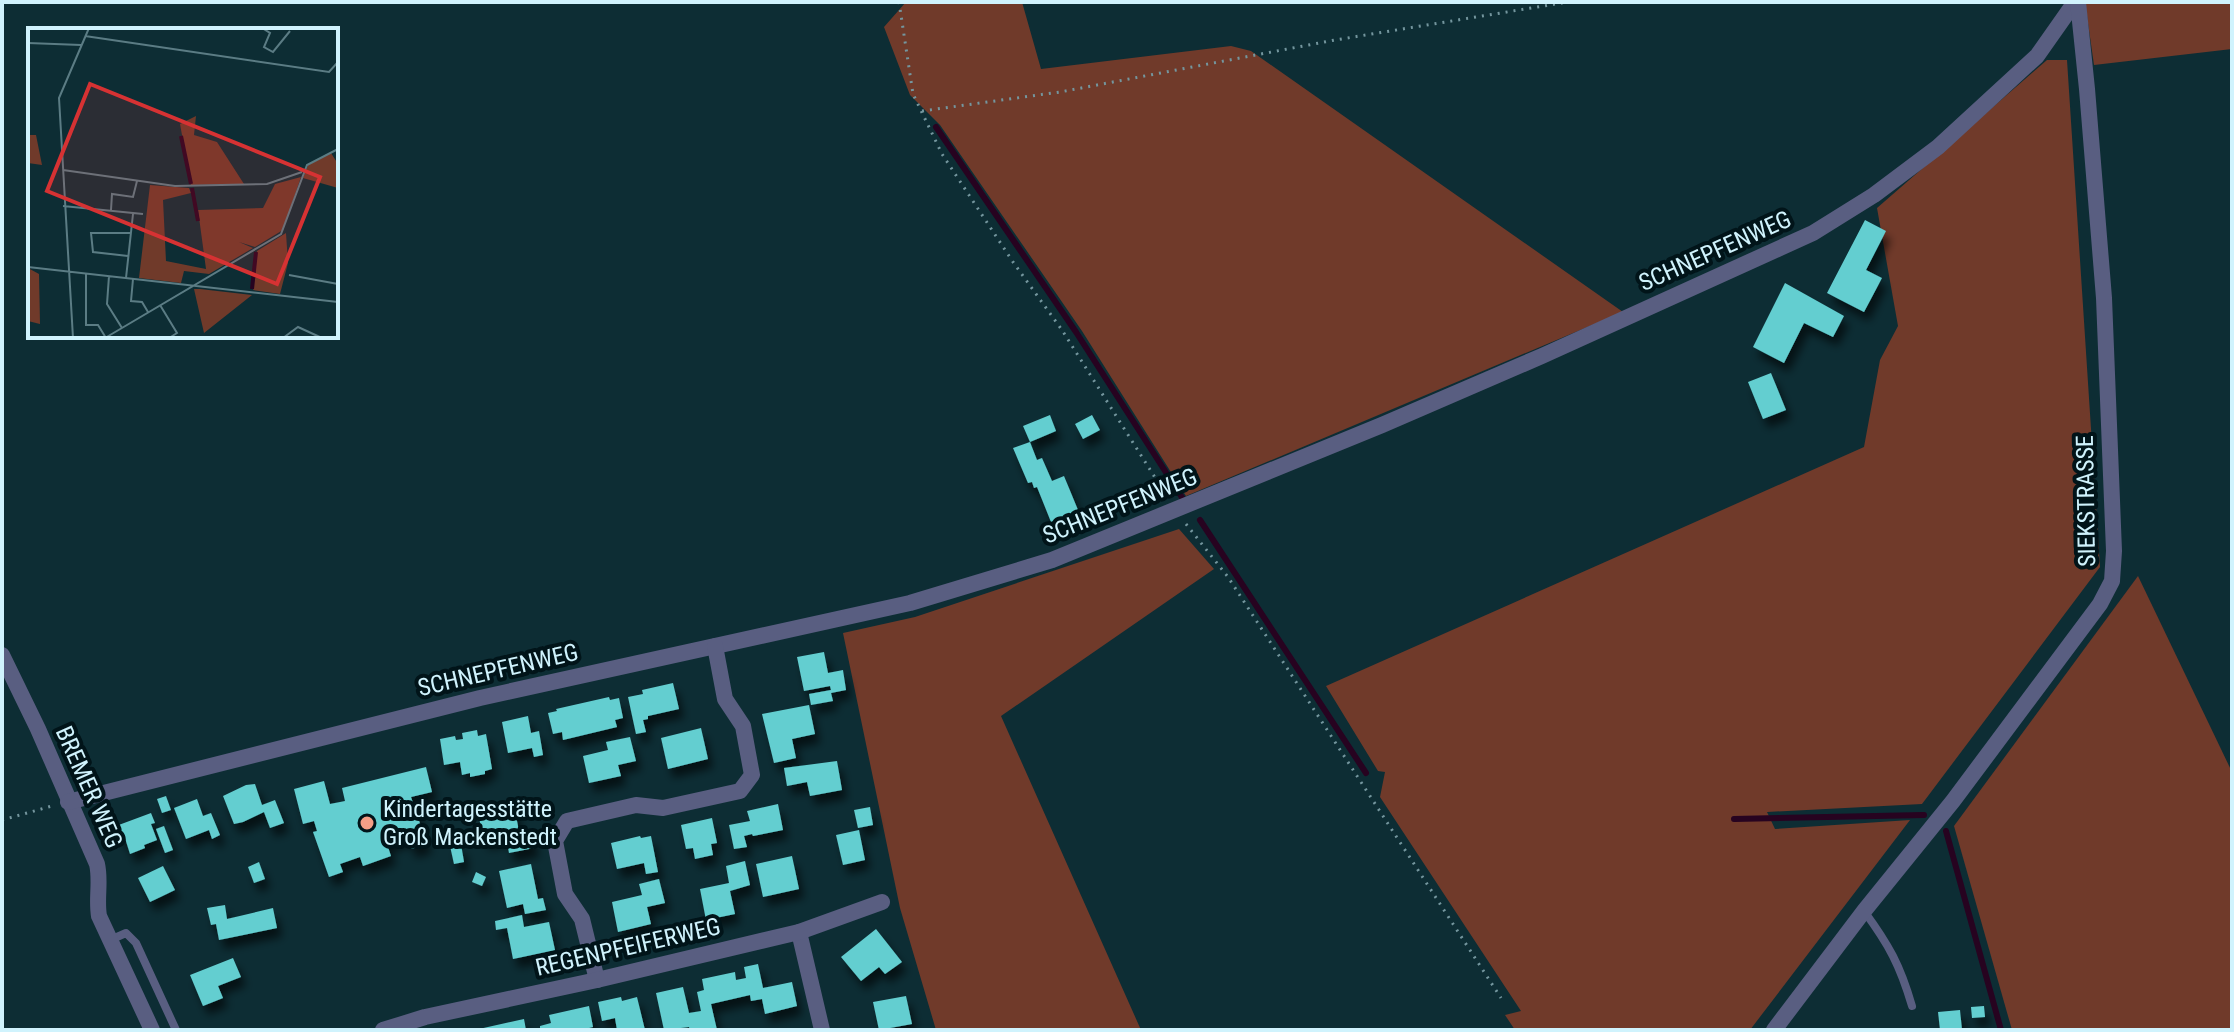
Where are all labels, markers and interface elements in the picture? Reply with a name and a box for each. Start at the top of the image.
inset map [28,28,338,338]
street label: SCHNEPFENWEG [1634,205,1796,297]
street label: SIEKSTRASSE [2071,435,2101,567]
street label: SCHNEPFENWEG [1039,462,1201,550]
street label: SCHNEPFENWEG [415,638,581,702]
street label: BREMER WEG [50,722,128,852]
place label: Kindertagesstätte Groß Mackenstedt [383,795,557,851]
marker: Kindertagesstätte Groß Mackenstedt [358,814,376,832]
street label: REGENPFEIFERWEG [533,912,723,982]

